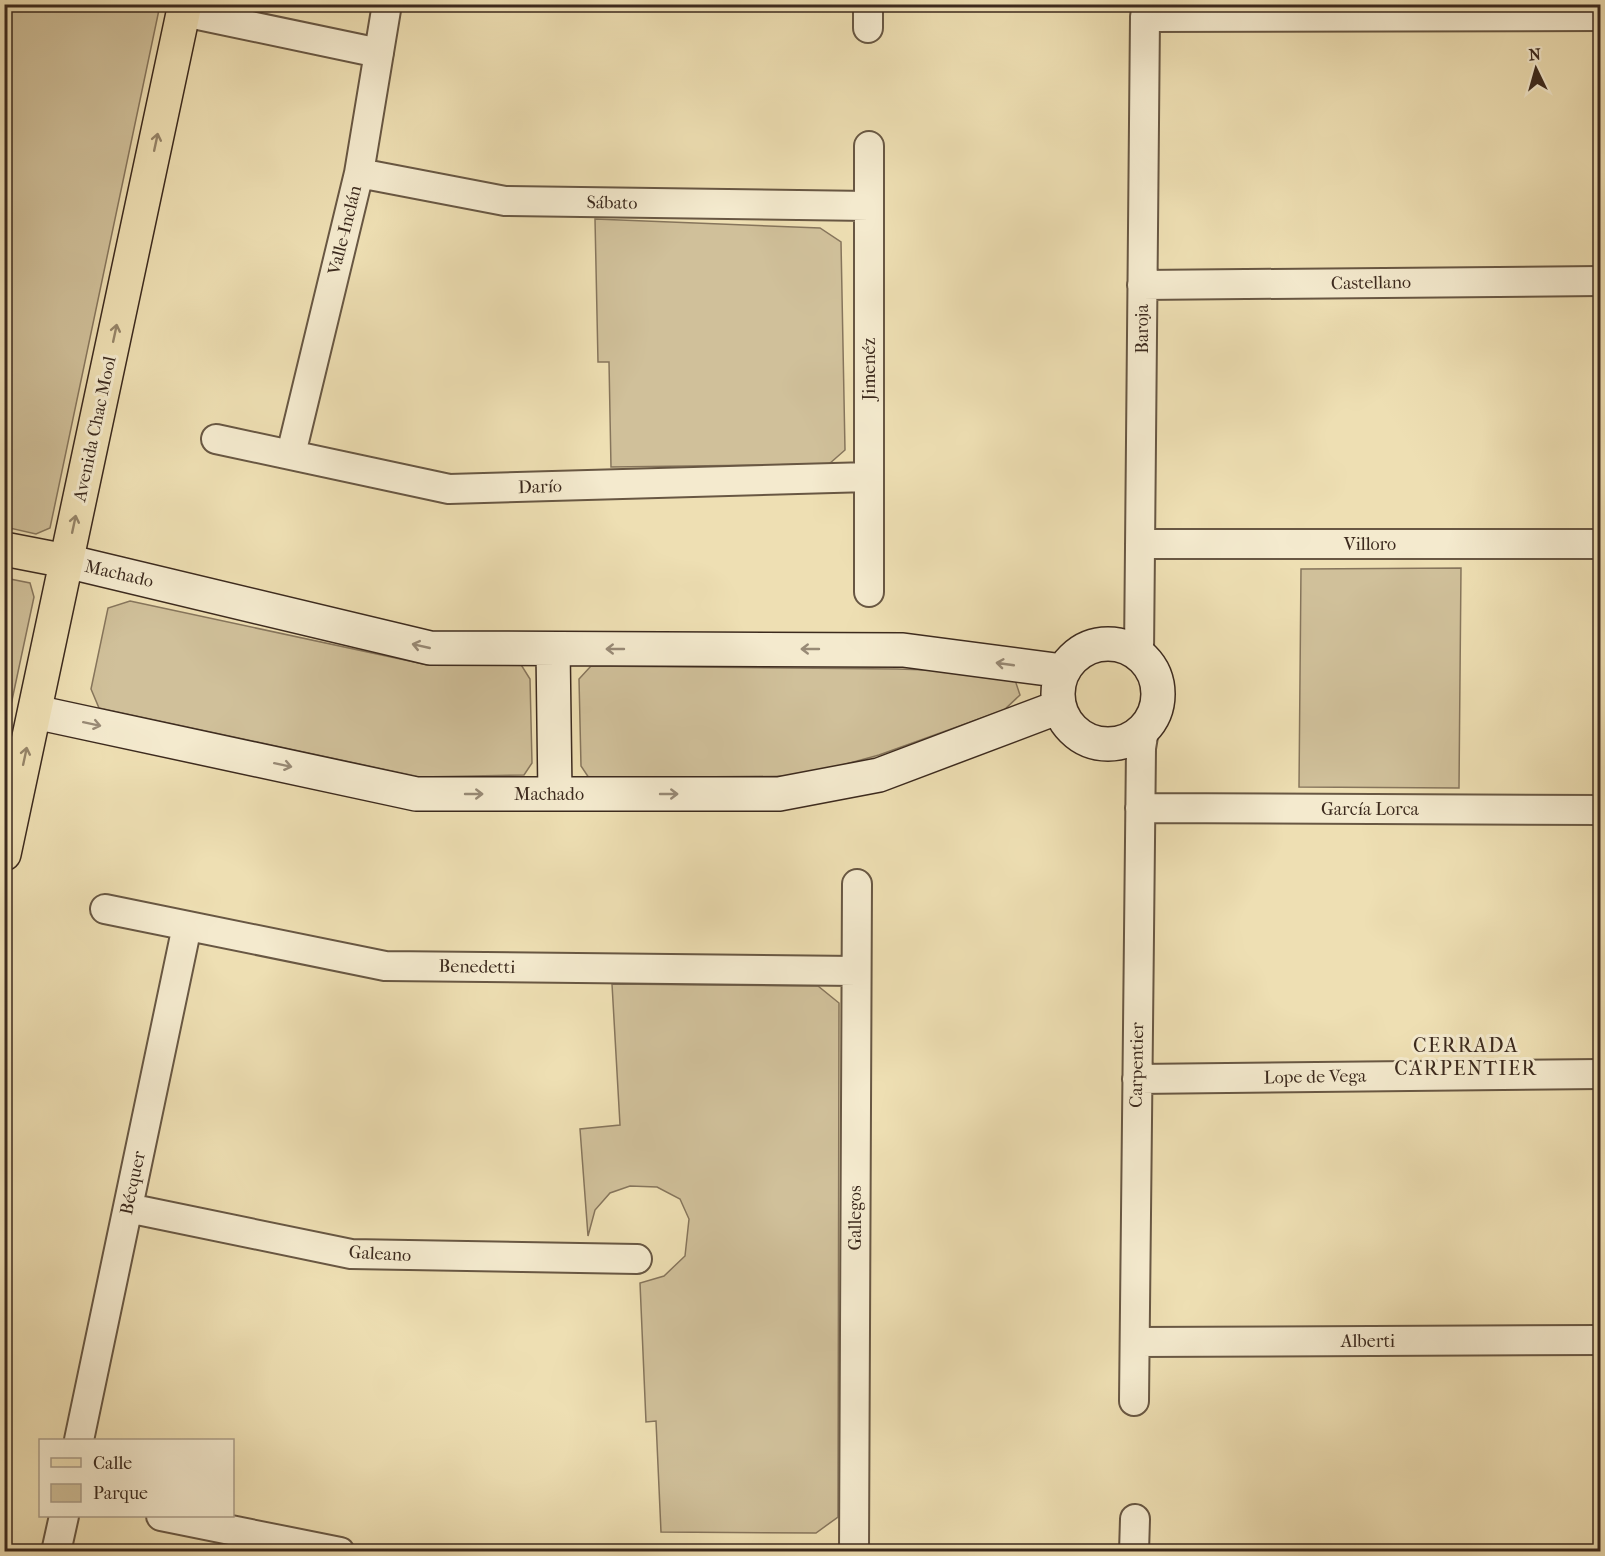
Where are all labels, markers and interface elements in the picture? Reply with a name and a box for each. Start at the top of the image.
north arrow [1506,39,1566,99]
text: N [1528,44,1542,65]
one-way arrow [151,133,162,153]
street label: Valle-Inclán [324,183,366,278]
street label: Sábato [586,192,638,214]
street label: Castellano [1331,272,1411,294]
street label: Baroja [1132,304,1153,354]
one-way arrow [110,324,121,343]
street label: Jimenéz [859,338,880,402]
street label: Avenida Chac Mool [69,354,121,505]
street label: Darío [518,476,562,498]
one-way arrow [69,515,81,534]
street label: Villoro [1343,534,1396,555]
street label: Machado [83,556,155,592]
one-way arrow [412,639,431,651]
one-way arrow [606,643,626,655]
one-way arrow [801,643,821,655]
one-way arrow [995,658,1015,669]
one-way arrow [82,719,101,730]
one-way arrow [20,746,32,765]
one-way arrow [272,760,292,771]
street label: Machado [514,784,584,805]
one-way arrow [464,788,484,800]
one-way arrow [659,788,679,800]
street label: García Lorca [1321,799,1420,820]
street label: Benedetti [438,956,516,978]
street label: Carpentier [1126,1022,1148,1108]
district label: CERRADA CARPENTIER [1394,1034,1538,1080]
street label: Lope de Vega [1263,1066,1367,1088]
street label: Bécquer [116,1149,150,1217]
street label: Gallegos [845,1185,866,1251]
street label: Galeano [348,1242,412,1266]
street label: Alberti [1340,1331,1396,1352]
legend [39,1439,234,1517]
text: Calle [93,1453,132,1474]
text: Parque [93,1483,148,1504]

